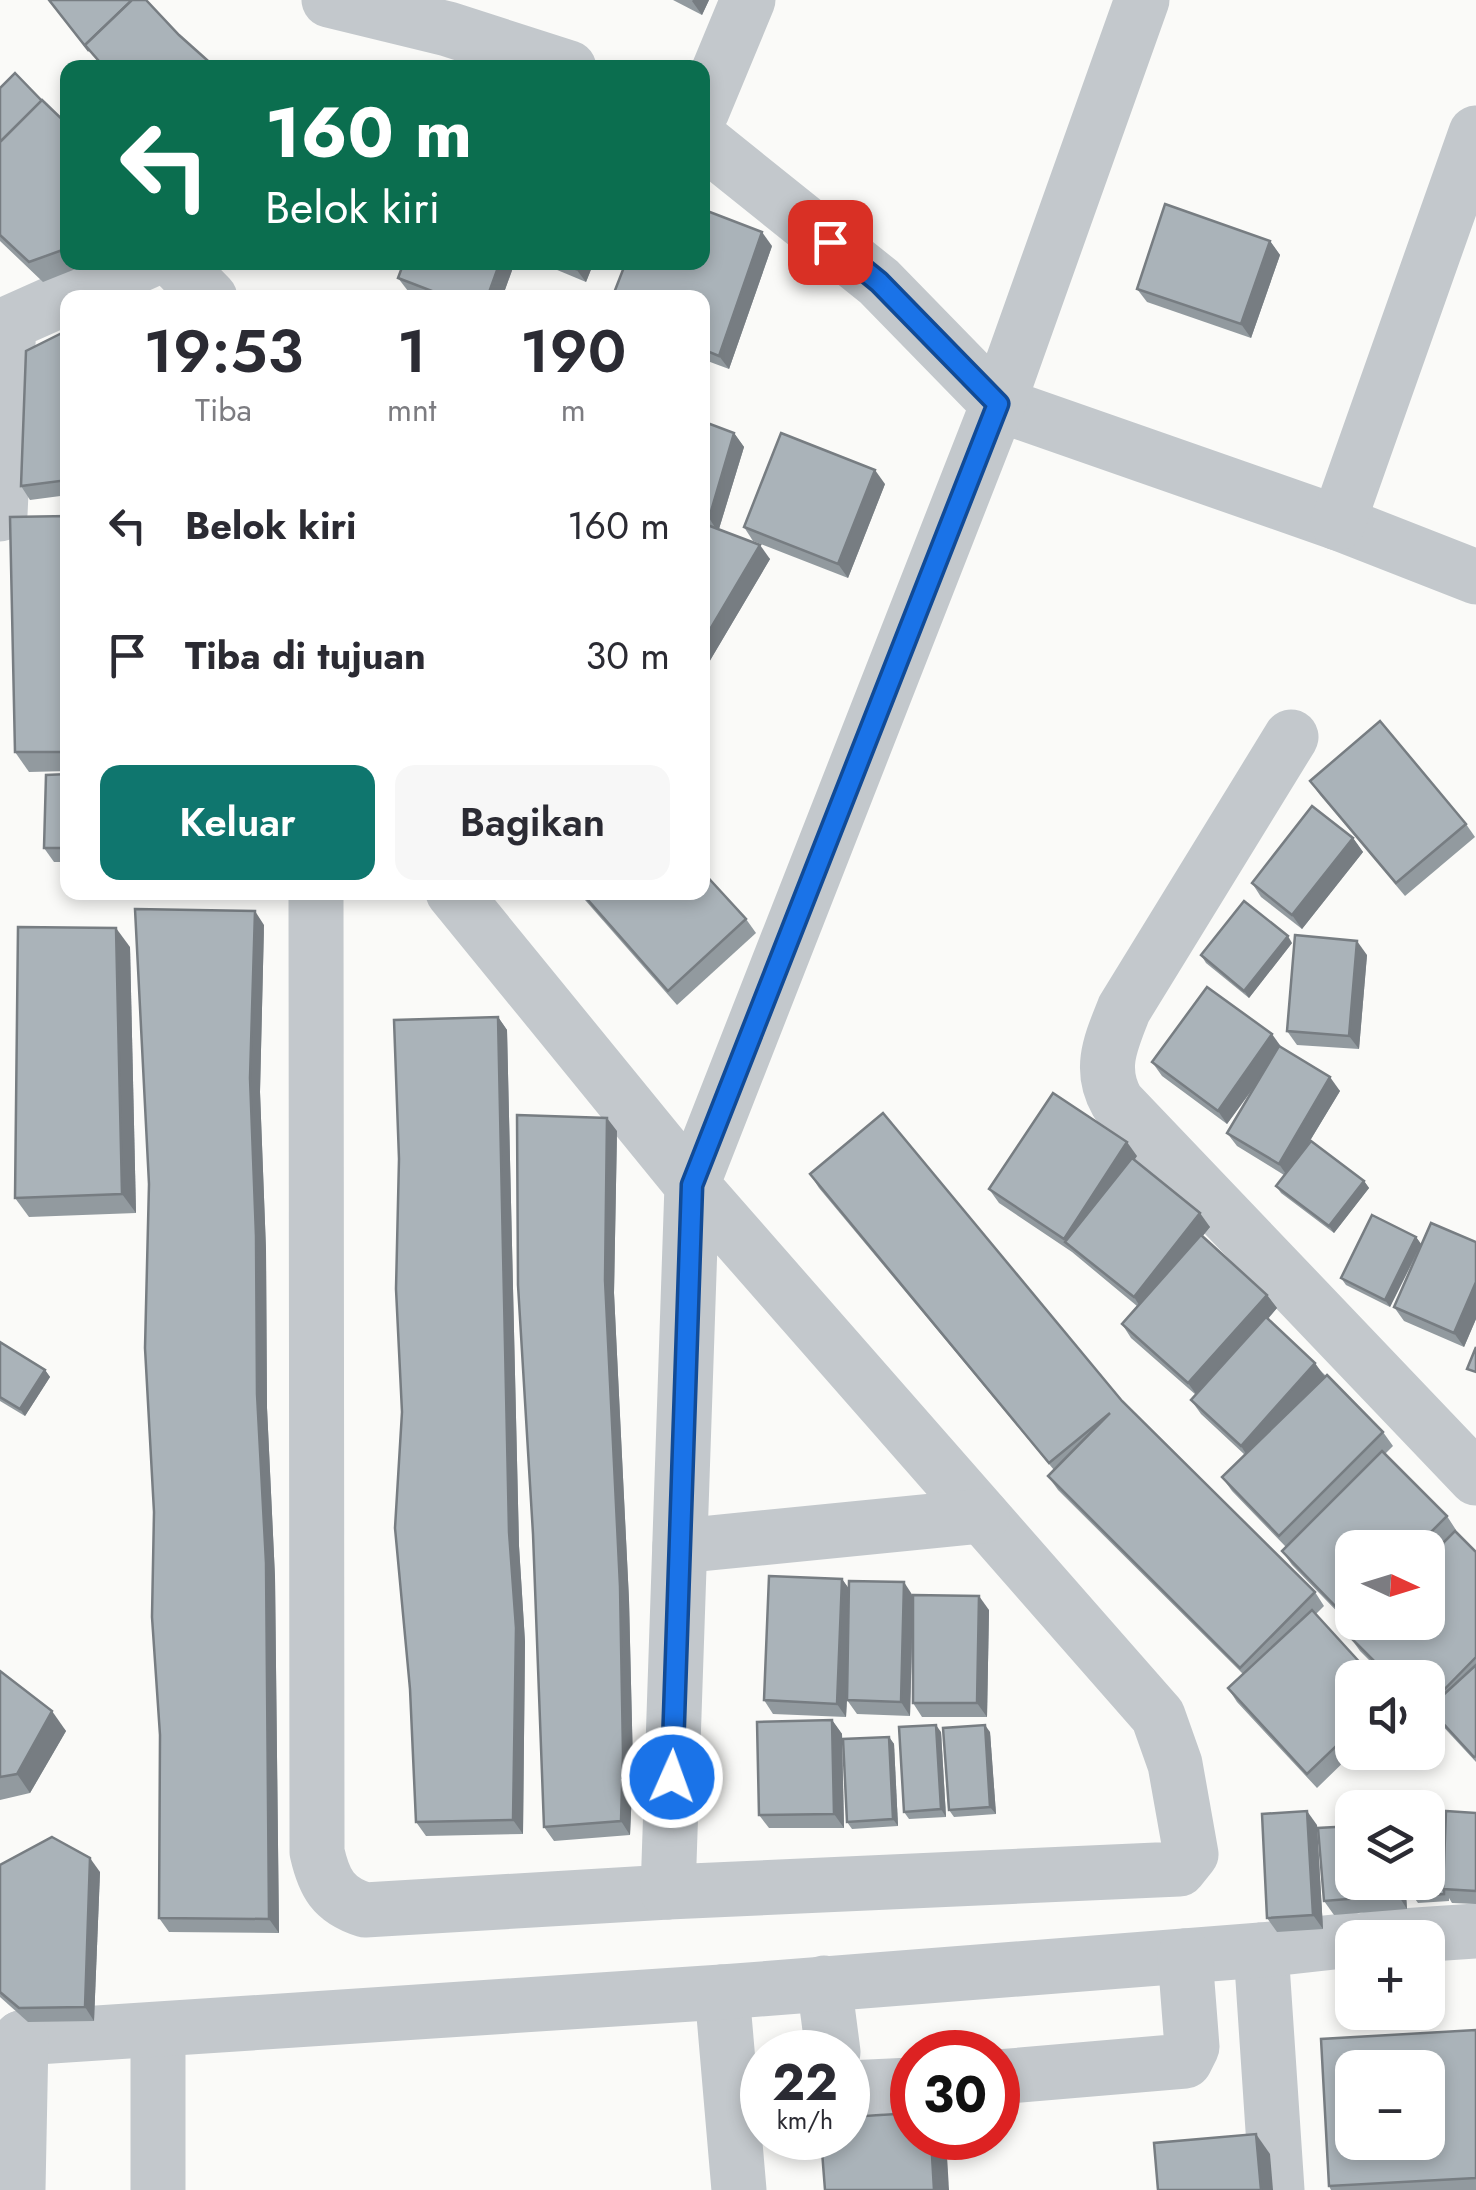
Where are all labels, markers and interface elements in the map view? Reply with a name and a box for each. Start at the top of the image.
text: 160 m [265,82,472,183]
icon: left [100,100,230,230]
text: Belok kiri [265,175,440,240]
pin [788,200,873,285]
icon: arrive [803,215,858,270]
text: 19:53 [144,308,303,395]
text: 1 [397,308,426,395]
text: 190 [520,308,626,395]
text: Tiba [195,387,252,433]
text: mnt [387,387,436,433]
text: m [561,387,586,433]
icon: left [100,498,155,553]
text: Belok kiri [185,498,357,553]
text: 160 m [567,498,670,553]
icon: arrive [100,628,155,683]
text: Tiba di tujuan [185,628,426,683]
text: 30 m [585,628,670,683]
button: Keluar [100,765,375,880]
button: Bagikan [395,765,670,880]
north arrow [1335,1530,1445,1640]
map controls [1335,1530,1445,2160]
button: sound [1335,1660,1445,1770]
position arrow [620,1725,724,1829]
button: layers [1335,1790,1445,1900]
button: + [1335,1920,1445,2030]
speed limit sign: 30 [890,2030,1020,2160]
text: 22 [772,2046,838,2119]
button: − [1335,2050,1445,2160]
text: km/h [777,2102,833,2138]

